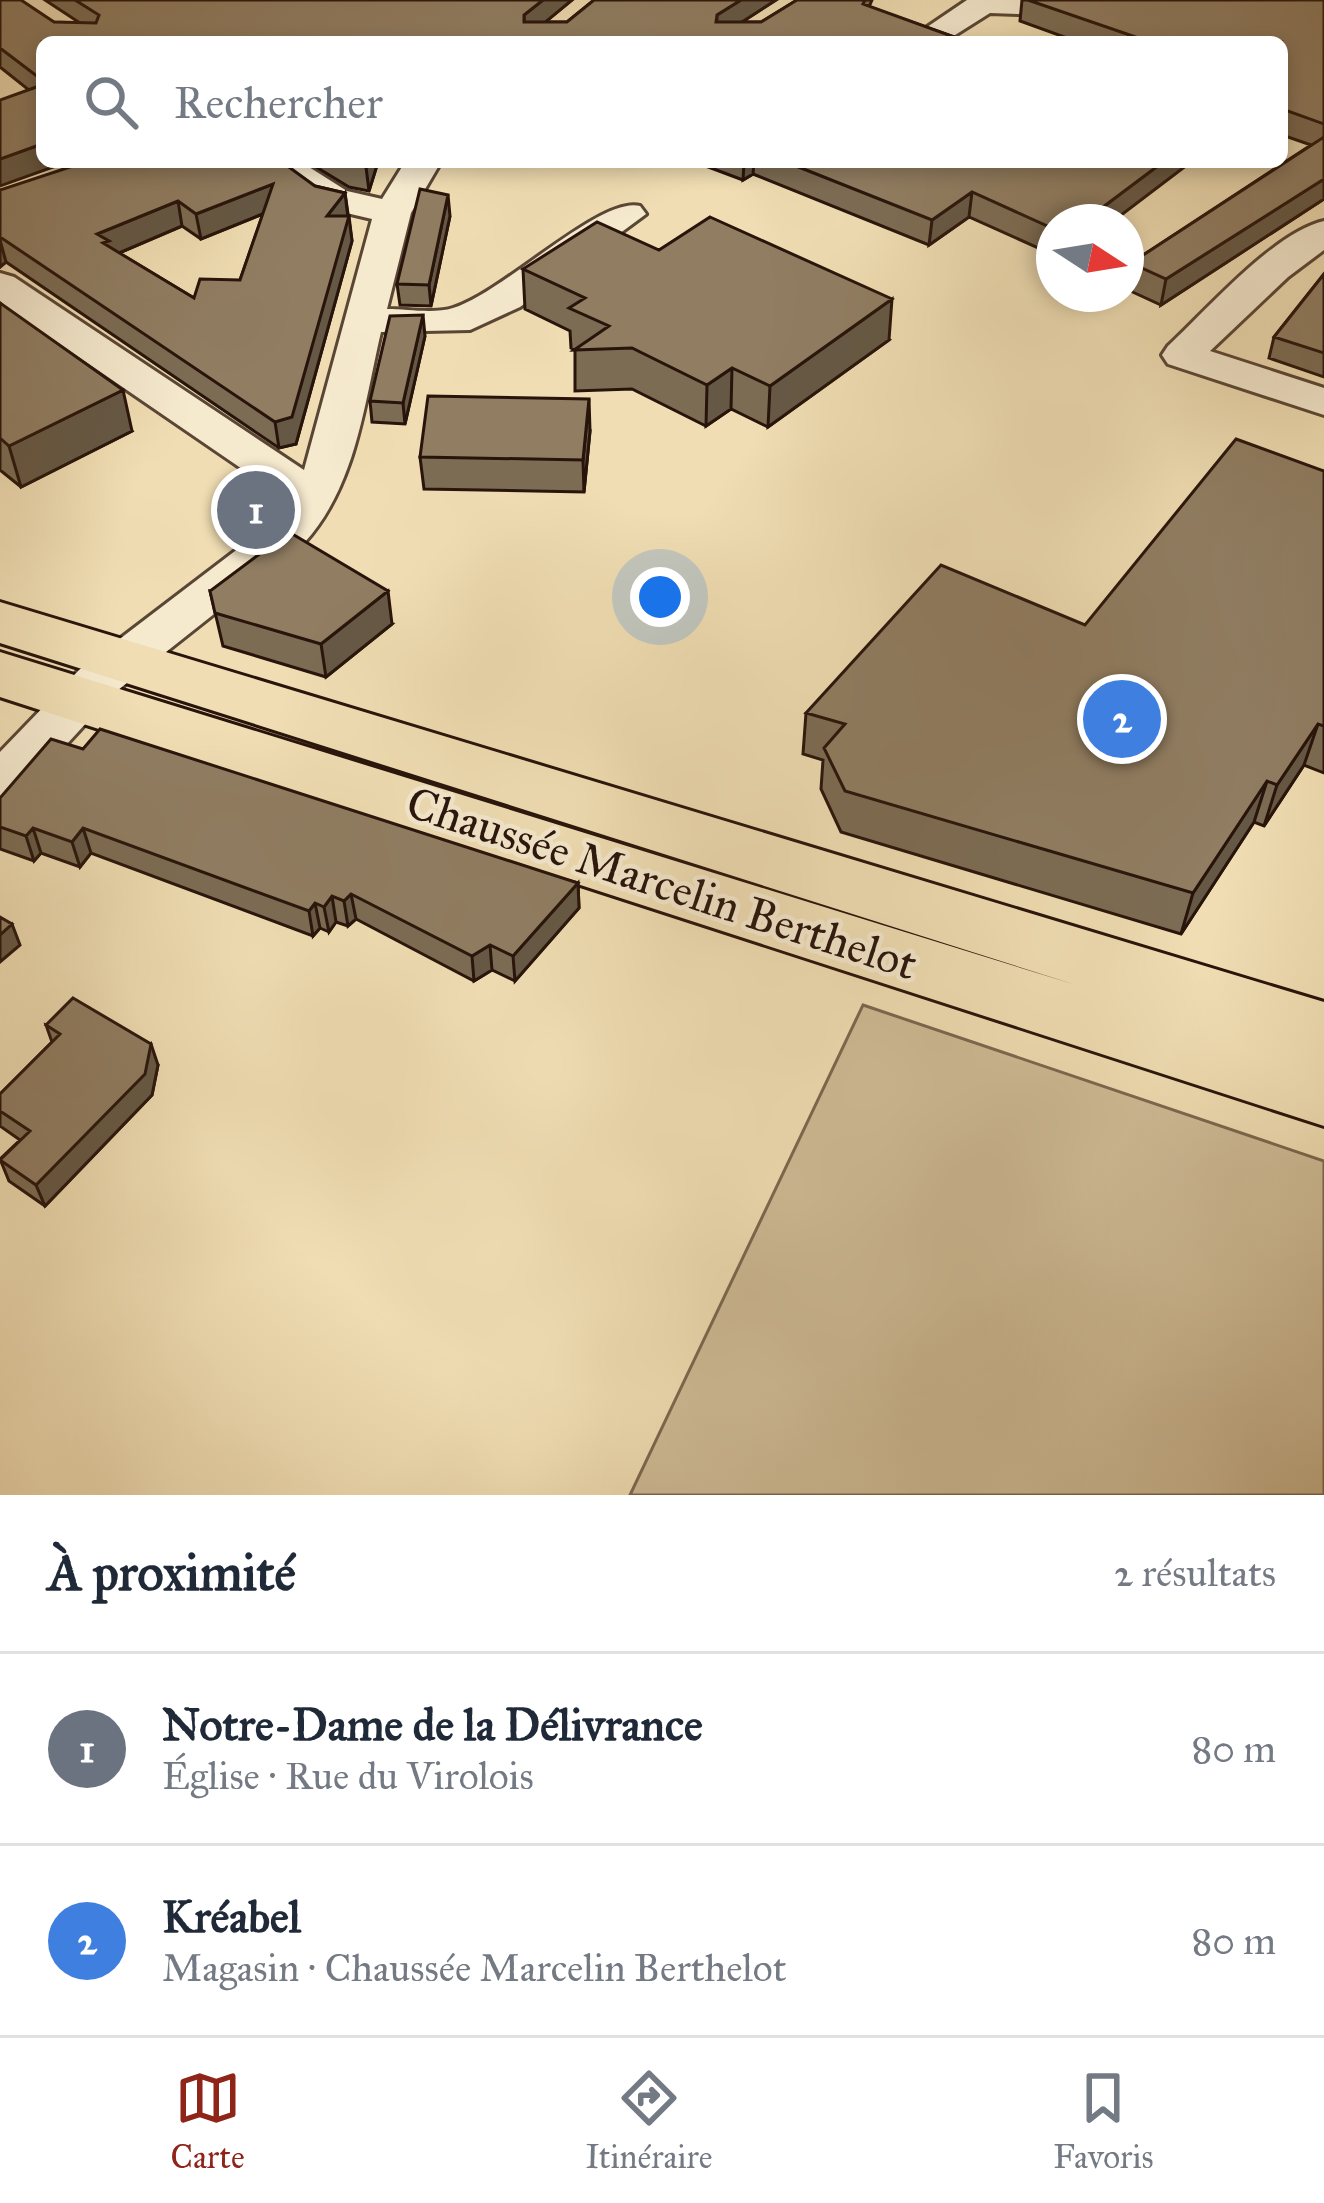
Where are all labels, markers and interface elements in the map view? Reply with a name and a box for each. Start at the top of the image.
search box [36,36,1288,168]
icon: search [78,69,144,135]
text: Rechercher [174,75,383,130]
north arrow [1036,204,1144,312]
pin: 1 [217,465,295,555]
your location [630,567,690,627]
pin: 2 [1083,674,1161,764]
street label: Chaussée Marcelin Berthelot [400,775,924,992]
text: À proximité [48,1542,296,1604]
text: 2 résultats [1114,1549,1276,1597]
text: Notre-Dame de la Délivrance [162,1697,703,1752]
text: 1 [79,1725,95,1773]
text: 80 m [1191,1725,1276,1773]
text: Église · Rue du Virolois [162,1752,534,1800]
text: Kréabel [162,1889,301,1944]
text: 2 [77,1917,97,1965]
text: 80 m [1191,1917,1276,1965]
text: Magasin · Chaussée Marcelin Berthelot [162,1944,787,1992]
tab: Carte [170,2065,245,2177]
tab: Itinéraire [585,2065,713,2177]
tab: Favoris [1053,2065,1154,2177]

